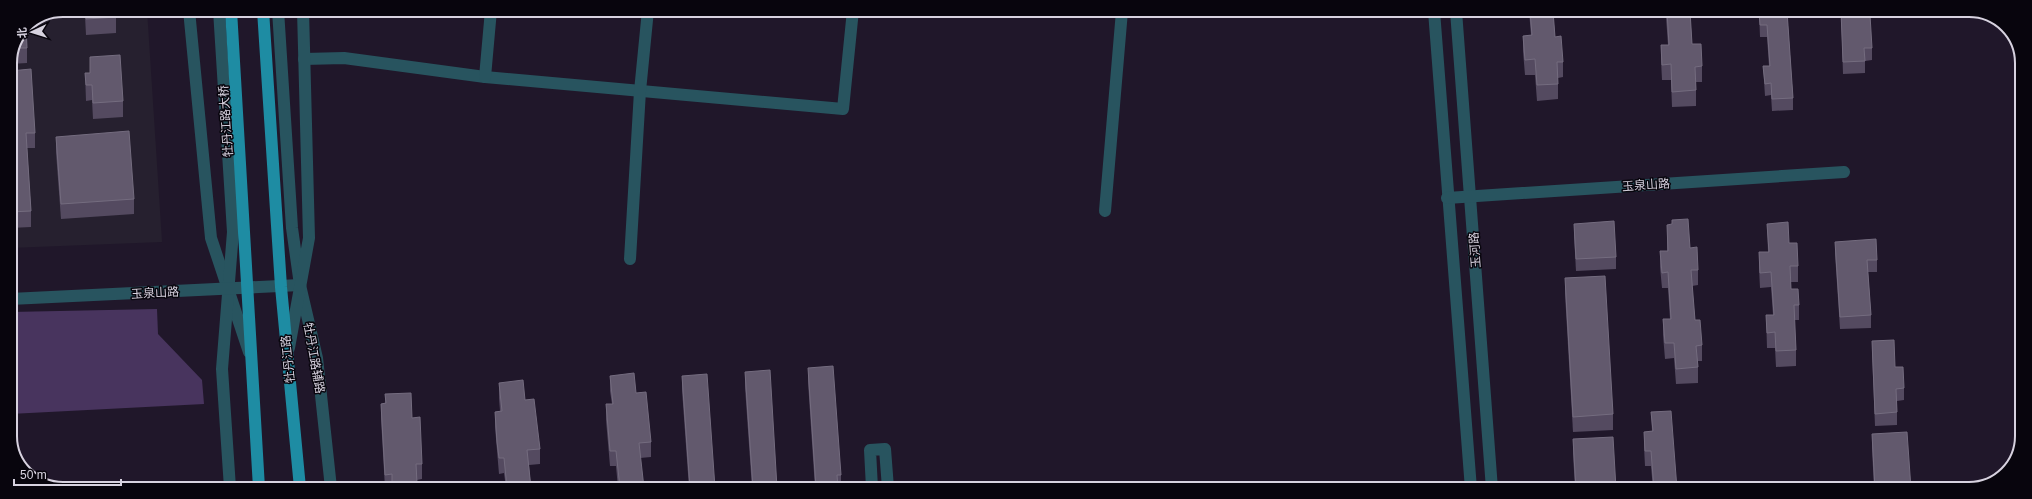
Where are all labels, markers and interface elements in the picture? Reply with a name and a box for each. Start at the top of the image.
north arrow [12,12,52,52]
text: 北 [16,27,28,39]
street label: 牡丹江路大桥 [217,85,235,157]
street label: 玉泉山路 [1622,176,1670,194]
street label: 玉河路 [1467,232,1483,268]
street label: 玉泉山路 [131,285,179,301]
street label: 牡丹江路辅路 [301,321,327,395]
street label: 牡丹江路 [279,334,297,384]
scale bar [14,461,121,487]
text: 50 m [20,468,47,482]

